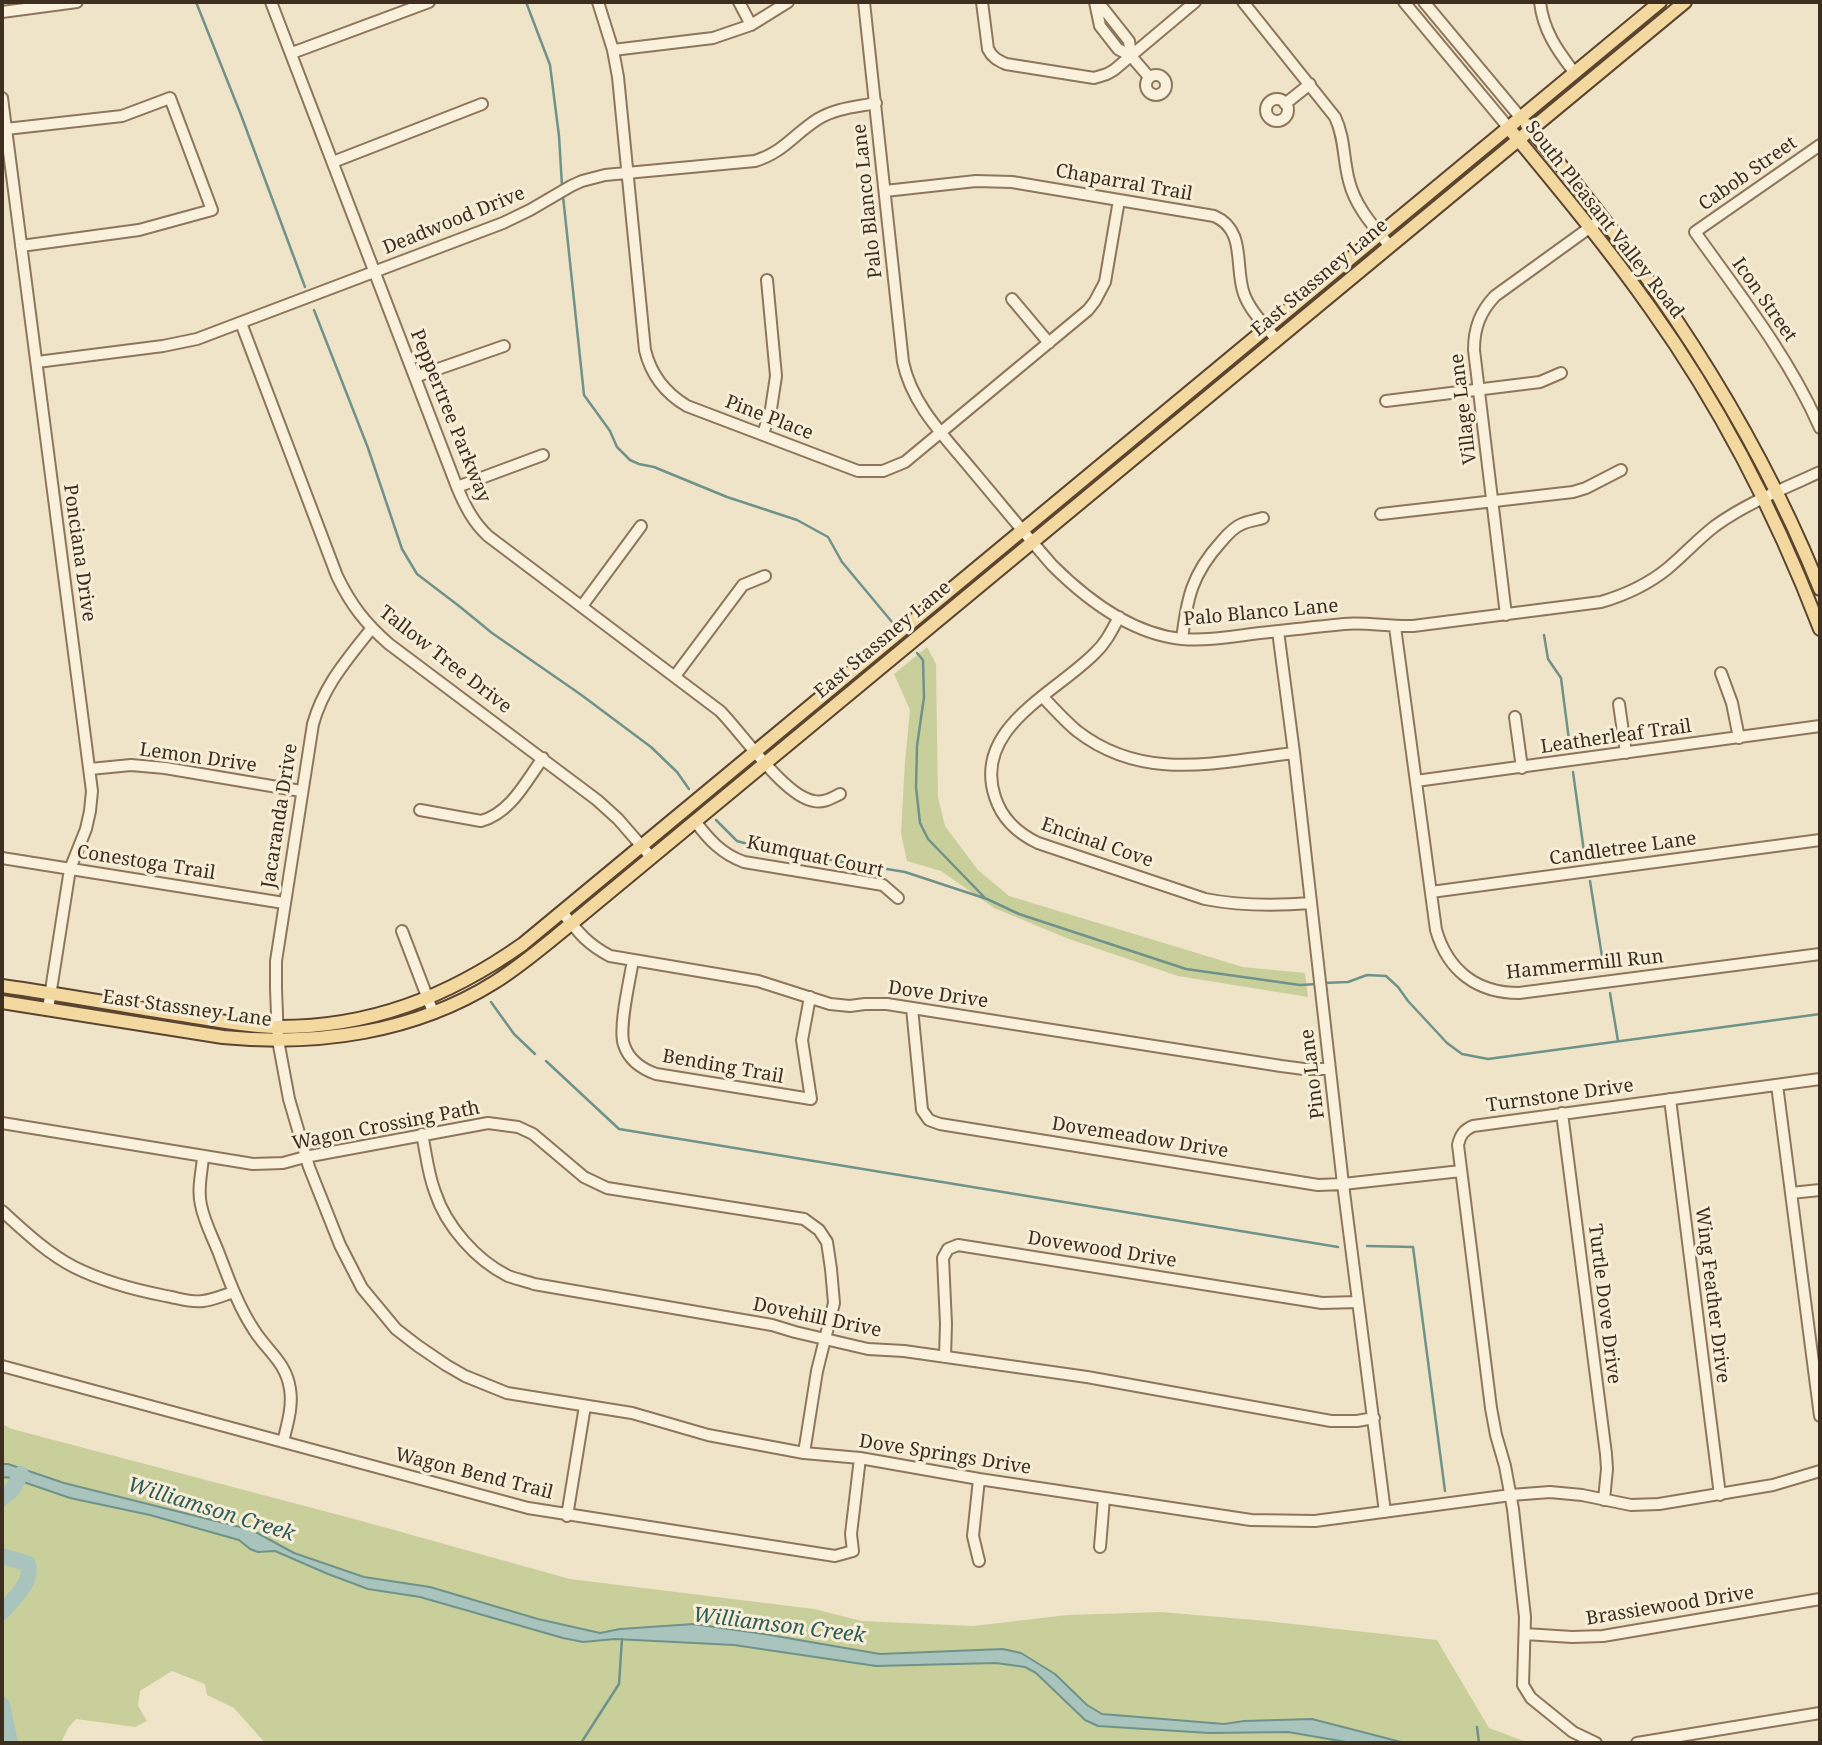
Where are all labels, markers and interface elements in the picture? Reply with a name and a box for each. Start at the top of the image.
street label: South Pleasant Valley Road [1520,117,1688,323]
street label: Palo Blanco Lane [849,123,887,279]
street label: Cabob Street [1695,132,1801,216]
street label: Chaparral Trail [1054,160,1194,206]
street label: Deadwood Drive [380,182,528,260]
street label: East Stassney Lane [1247,214,1393,342]
street label: Icon Street [1727,254,1801,346]
street label: Peppertree Parkway [405,326,495,506]
street label: Village Lane [1446,352,1482,466]
street label: Pine Place [722,391,816,445]
street label: Ponciana Drive [58,483,100,623]
street label: East Stassney Lane [810,576,956,704]
street label: Palo Blanco Lane [1183,595,1339,631]
street label: Tallow Tree Drive [374,601,516,719]
street label: Leatherleaf Trail [1539,715,1693,759]
street label: Lemon Drive [138,738,258,778]
street label: Jacaranda Drive [257,742,303,890]
street label: Encinal Cove [1038,813,1156,873]
street label: Candletree Lane [1548,827,1698,871]
street label: Kumquat Court [744,831,886,883]
street label: Conestoga Trail [75,841,217,885]
street label: Hammermill Run [1505,945,1665,985]
street label: Dove Drive [886,977,990,1013]
street label: East Stassney Lane [101,986,273,1032]
street label: Pino Lane [1296,1028,1330,1120]
street label: Bending Trail [661,1045,785,1089]
street label: Turnstone Drive [1485,1074,1635,1118]
street label: Wagon Crossing Path [290,1097,482,1155]
street label: Dovemeadow Drive [1050,1113,1230,1163]
street label: Wing Feather Drive [1690,1206,1734,1384]
street label: Turtle Dove Drive [1583,1223,1625,1385]
street label: Dovewood Drive [1026,1227,1178,1273]
street label: Dovehill Drive [751,1293,883,1343]
street label: Dove Springs Drive [857,1430,1033,1480]
street label: Wagon Bend Trail [393,1443,555,1505]
water label: Williamson Creek [124,1473,298,1547]
street label: Brassiewood Drive [1584,1581,1756,1631]
water label: Williamson Creek [691,1603,867,1649]

